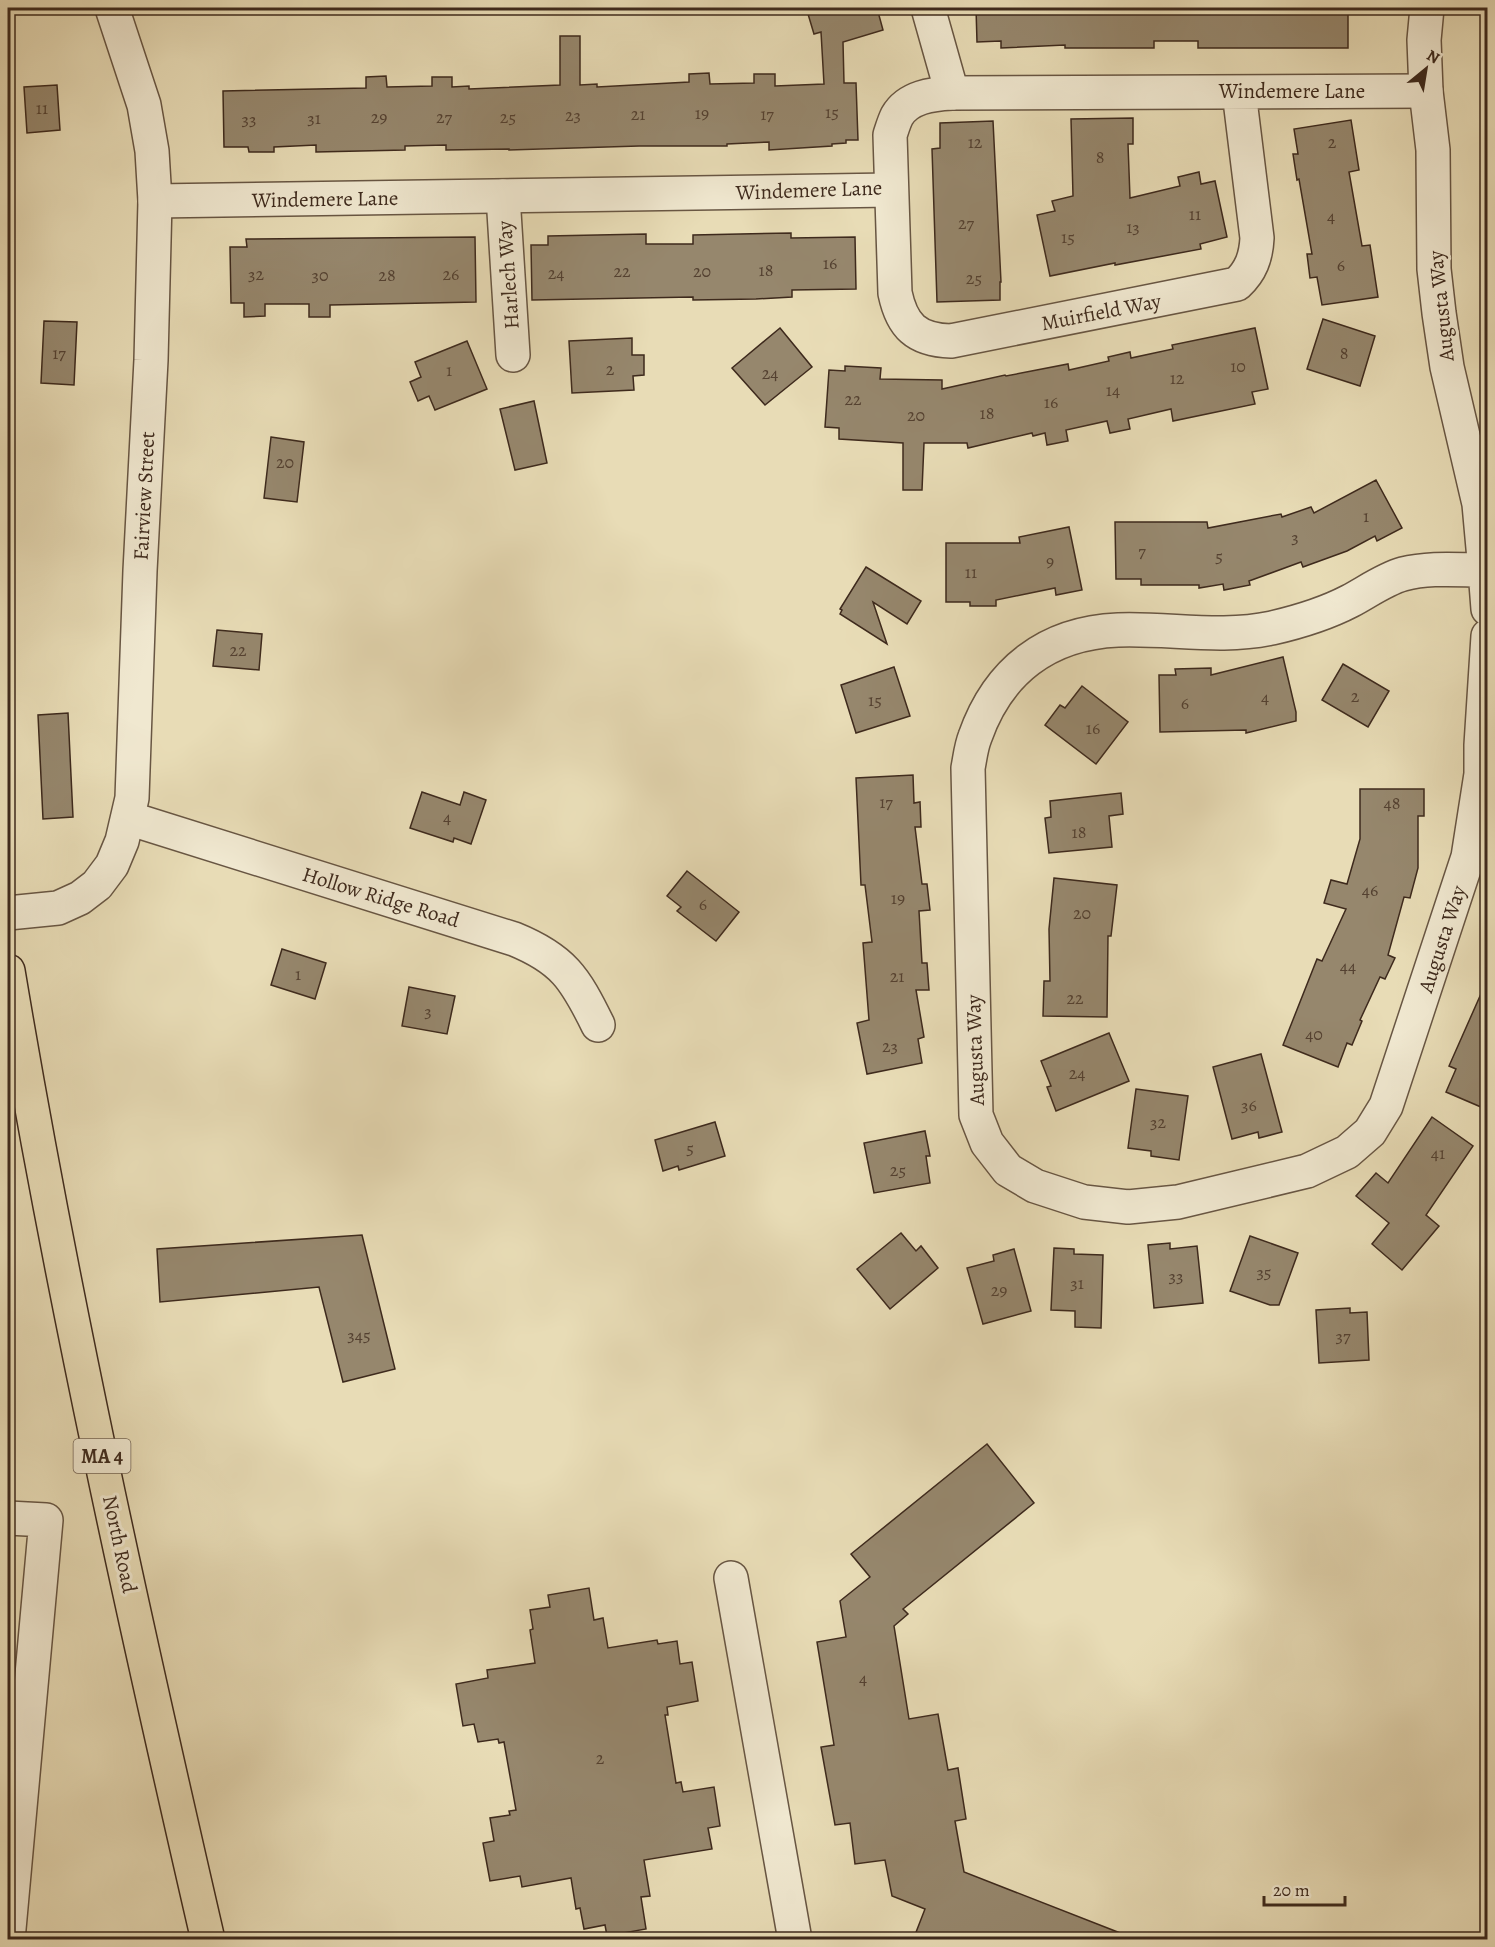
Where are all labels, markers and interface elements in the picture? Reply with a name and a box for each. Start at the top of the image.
north arrow [1396,39,1456,99]
text: N [1422,44,1444,69]
street label: Windemere Lane [1218,77,1365,105]
house number: 11 [36,96,48,120]
house number: 15 [825,100,839,124]
house number: 19 [695,101,709,125]
house number: 21 [631,102,645,126]
house number: 17 [760,102,774,126]
house number: 23 [565,103,581,127]
house number: 29 [371,105,387,129]
house number: 27 [436,105,452,129]
house number: 25 [500,105,516,129]
house number: 31 [307,106,321,130]
house number: 33 [242,107,256,131]
house number: 12 [968,130,983,154]
house number: 2 [1328,130,1337,154]
house number: 8 [1096,145,1104,169]
street label: Windemere Lane [734,173,883,207]
street label: Windemere Lane [251,184,398,214]
house number: 11 [1189,202,1201,226]
house number: 4 [1327,204,1335,228]
house number: 27 [958,211,974,235]
house number: 13 [1126,215,1140,239]
street label: Harlech Way [490,219,526,330]
house number: 15 [1061,225,1075,249]
street label: Augusta Way [1421,249,1461,364]
house number: 16 [823,251,837,275]
house number: 6 [1337,253,1345,277]
house number: 18 [759,258,773,282]
house number: 22 [613,259,631,283]
house number: 20 [693,259,711,283]
house number: 24 [548,261,564,285]
house number: 32 [248,262,264,286]
house number: 26 [443,262,459,286]
house number: 30 [311,263,329,287]
house number: 28 [378,263,396,287]
house number: 25 [966,266,982,290]
street label: Muirfield Way [1039,287,1164,337]
house number: 17 [52,341,66,365]
house number: 8 [1340,341,1348,365]
house number: 10 [1230,354,1246,378]
house number: 2 [606,357,615,381]
house number: 1 [446,358,452,382]
house number: 24 [762,361,778,385]
house number: 12 [1170,366,1185,390]
house number: 14 [1106,378,1120,402]
house number: 22 [844,387,862,411]
house number: 16 [1044,390,1058,414]
house number: 18 [980,401,994,425]
house number: 20 [907,403,925,427]
street label: Fairview Street [127,431,161,561]
house number: 20 [276,450,294,474]
house number: 1 [1363,504,1369,528]
house number: 3 [1291,525,1299,549]
house number: 7 [1138,539,1146,563]
house number: 5 [1215,544,1223,568]
house number: 9 [1046,549,1054,573]
house number: 11 [965,560,977,584]
house number: 22 [229,638,247,662]
house number: 2 [1351,684,1360,708]
house number: 4 [1261,685,1269,709]
house number: 15 [868,688,882,712]
house number: 6 [1181,691,1189,715]
house number: 16 [1086,716,1100,740]
house number: 17 [879,790,893,814]
house number: 48 [1384,791,1400,815]
house number: 4 [443,805,451,829]
house number: 18 [1072,820,1086,844]
street label: Hollow Ridge Road [299,860,464,934]
house number: 46 [1362,878,1378,902]
street label: Augusta Way [1411,881,1473,997]
house number: 19 [891,886,905,910]
house number: 6 [699,892,707,916]
house number: 20 [1073,901,1091,925]
house number: 44 [1340,954,1356,978]
house number: 1 [295,962,301,986]
house number: 21 [890,964,904,988]
house number: 22 [1066,986,1084,1010]
street label: Augusta Way [959,993,991,1107]
house number: 3 [424,999,432,1023]
house number: 40 [1305,1022,1323,1046]
house number: 23 [882,1034,898,1058]
house number: 24 [1069,1061,1085,1085]
house number: 36 [1241,1093,1257,1117]
house number: 32 [1150,1110,1166,1134]
house number: 5 [686,1136,694,1160]
house number: 41 [1431,1141,1445,1165]
house number: 25 [890,1158,906,1182]
house number: 35 [1256,1260,1272,1284]
house number: 33 [1169,1264,1183,1288]
house number: 31 [1070,1271,1084,1295]
house number: 29 [991,1278,1007,1302]
house number: 345 [347,1323,371,1347]
house number: 37 [1335,1324,1351,1348]
road number: MA 4 [74,1439,130,1473]
street label: North Road [96,1493,144,1596]
house number: 4 [859,1666,867,1690]
house number: 2 [596,1746,605,1770]
scale bar [1264,1869,1345,1907]
text: 20 m [1273,1878,1310,1902]

